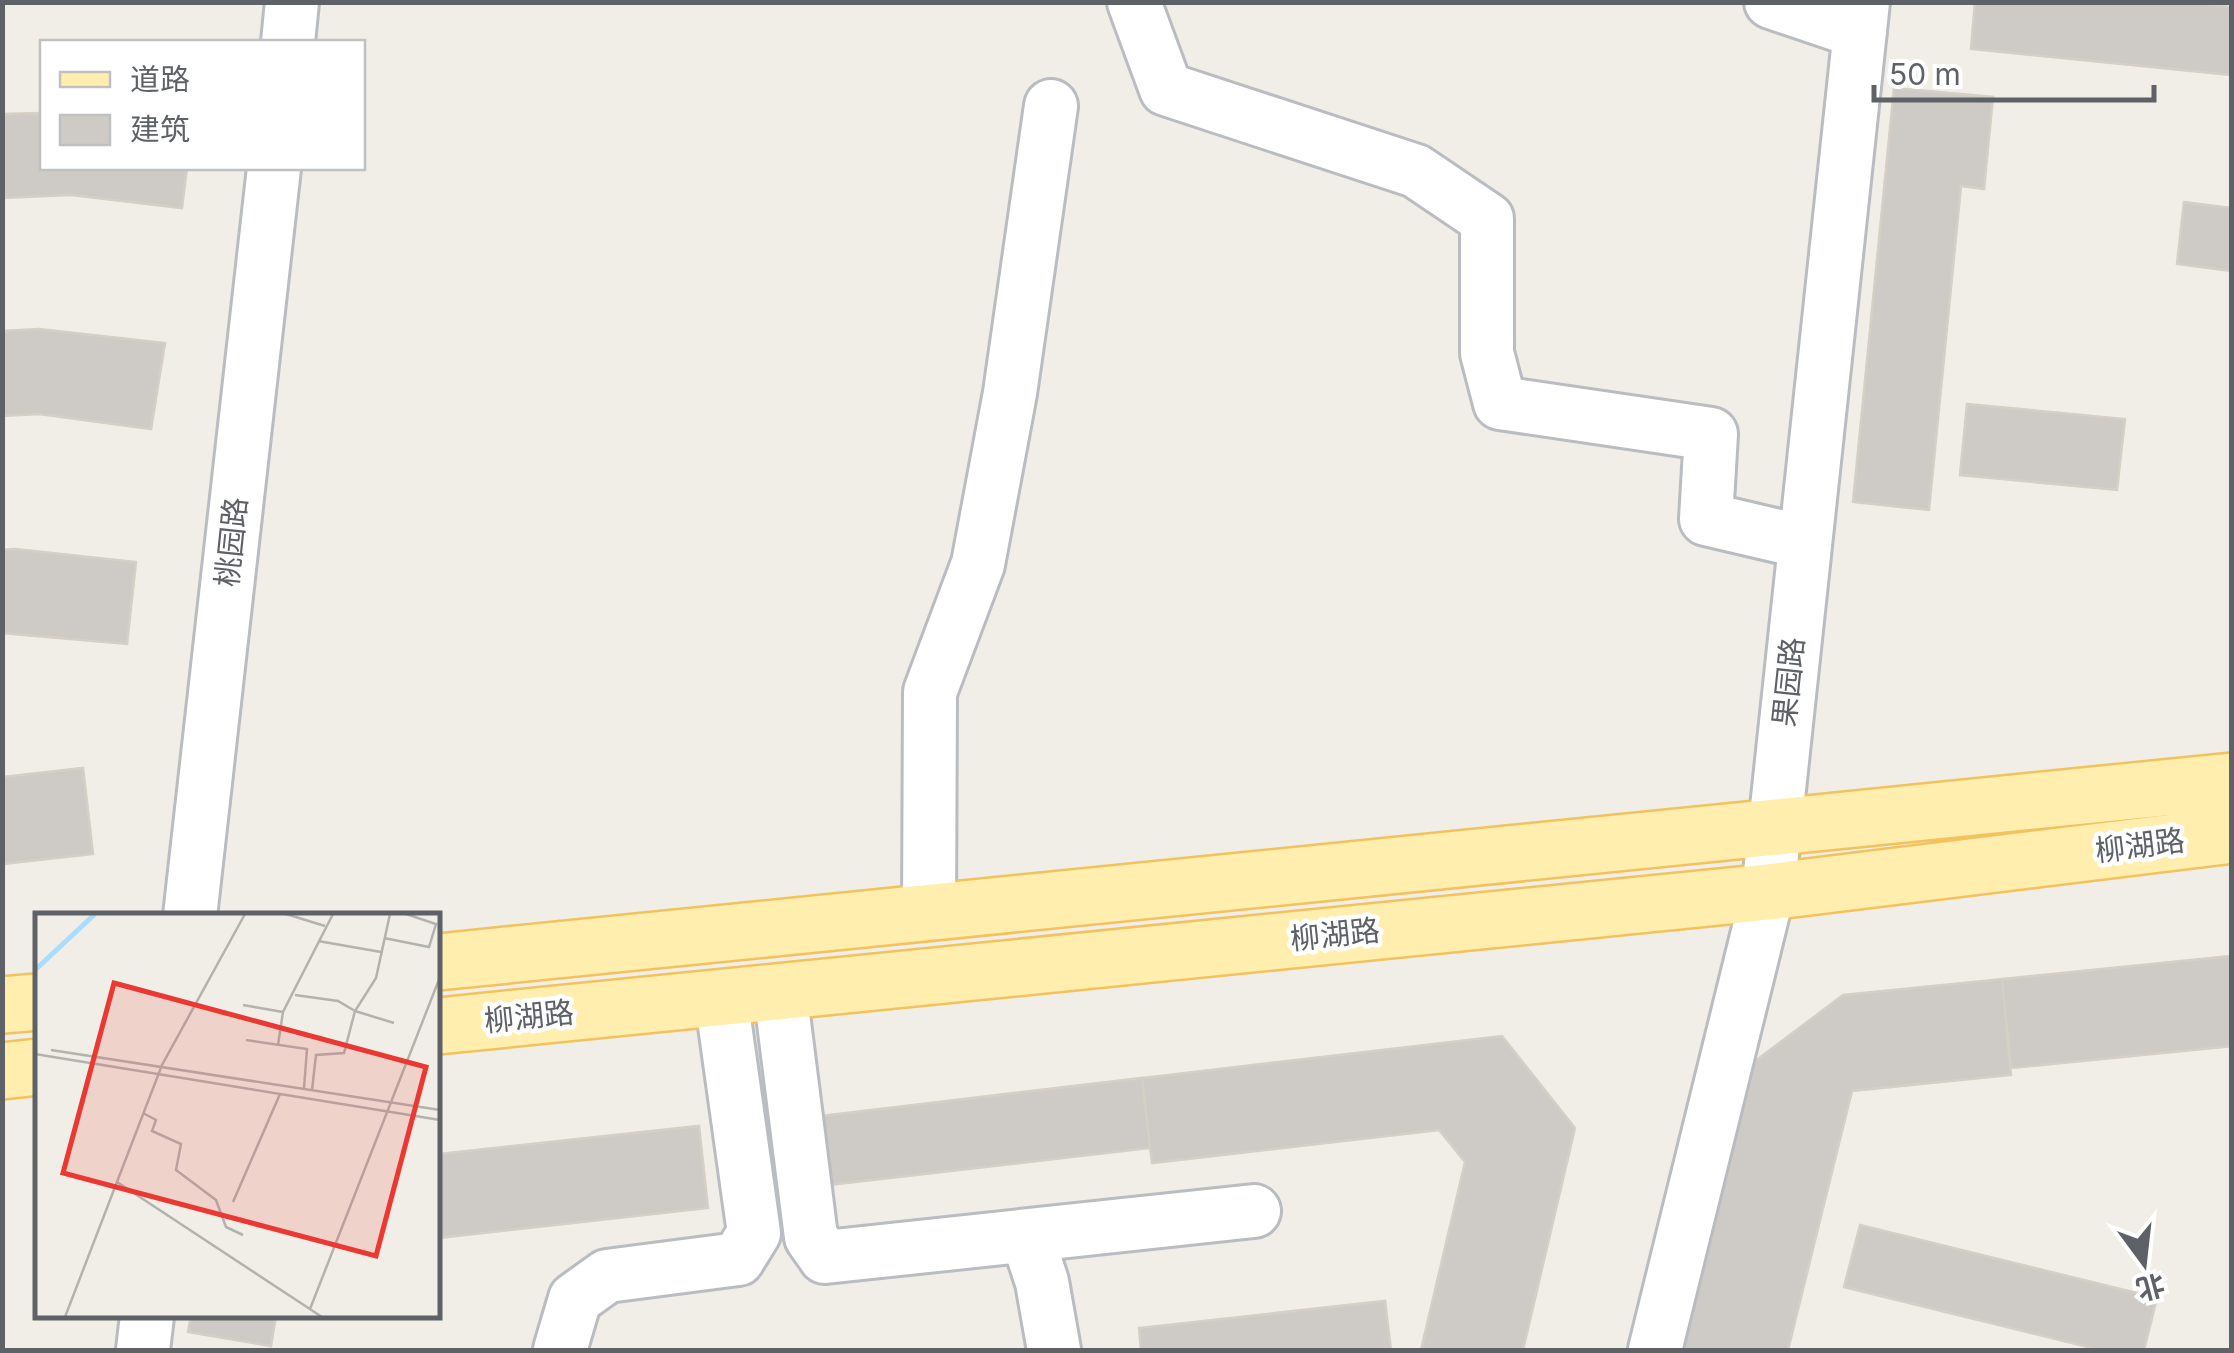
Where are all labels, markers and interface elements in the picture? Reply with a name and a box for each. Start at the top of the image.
legend [40,40,365,170]
scale bar [1874,40,2154,102]
text: 50 m [1889,56,1961,92]
text: 道路 [130,61,190,97]
text: 建筑 [130,111,190,147]
street label: 桃园路 [208,495,254,589]
street label: 果园路 [1765,635,1811,729]
street label: 柳湖路 [2093,822,2187,868]
street label: 柳湖路 [1288,911,1382,957]
inset map [35,913,440,1318]
street label: 柳湖路 [482,993,576,1039]
north arrow [2094,1213,2194,1313]
text: 北 [2133,1267,2168,1307]

